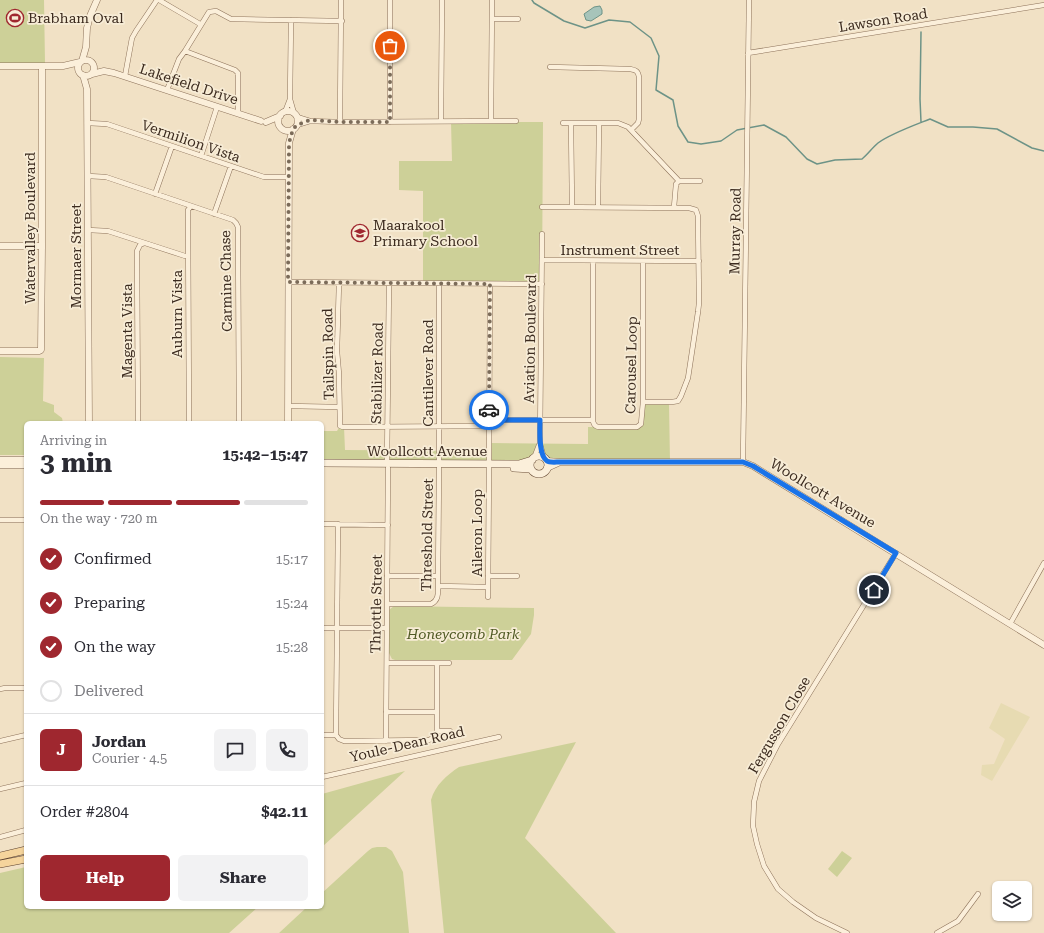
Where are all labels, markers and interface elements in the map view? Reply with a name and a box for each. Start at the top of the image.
street label: Lawson Road [837,5,929,35]
sports icon: Brabham Oval [5,8,25,28]
place label: Brabham Oval [28,10,124,26]
pin [373,29,407,63]
icon: bag [379,35,401,57]
street label: Lakefield Drive [138,60,241,108]
street label: Vermilion Vista [140,117,243,166]
street label: Watervalley Boulevard [22,152,38,304]
street label: Murray Road [726,187,744,275]
street label: Mormaer Street [68,204,84,308]
place label: Maarakool Primary School [373,217,478,249]
school or university icon: Maarakool Primary School [350,223,370,243]
street label: Carmine Chase [217,230,235,332]
street label: Instrument Street [560,242,680,258]
street label: Auburn Vista [169,269,185,358]
street label: Aviation Boulevard [521,274,539,404]
street label: Magenta Vista [119,283,135,379]
street label: Tailspin Road [319,308,337,400]
street label: Carousel Loop [622,316,640,414]
street label: Cantilever Road [420,319,436,427]
street label: Stabilizer Road [368,322,386,424]
courier [469,390,509,430]
icon: car [478,399,500,421]
text: Arriving in [40,433,107,448]
street label: Woollcott Avenue [367,443,487,459]
text: 15:42–15:47 [222,446,308,464]
text: 3 min [40,448,112,478]
street label: Woollcott Avenue [767,455,879,531]
street label: Threshold Street [418,478,436,592]
street label: Aileron Loop [469,489,485,577]
text: On the way · 720 m [40,511,157,526]
icon: check [40,548,62,570]
text: Confirmed [74,550,152,568]
text: 15:17 [276,552,308,567]
street label: Throttle Street [367,554,385,654]
pin [857,573,891,607]
icon: home [863,579,885,601]
icon: check [40,592,62,614]
text: Preparing [74,594,145,612]
text: 15:24 [276,596,308,611]
park label: Honeycomb Park [406,626,520,642]
icon: check [40,636,62,658]
text: On the way [74,638,156,656]
text: 15:28 [276,640,308,655]
street label: Fergusson Close [745,673,813,776]
text: Delivered [74,682,144,700]
street label: Youle-Dean Road [348,723,466,765]
button: chat [214,729,256,771]
button: phone [266,729,308,771]
text: Jordan [92,733,146,751]
text: J [56,741,66,759]
text: Courier · 4.5 [92,751,167,766]
text: Order #2804 [40,803,129,821]
text: $42.11 [261,803,308,821]
button: Help [40,855,170,901]
button: Share [178,855,308,901]
map controls [992,881,1032,921]
button: layers [992,881,1032,921]

